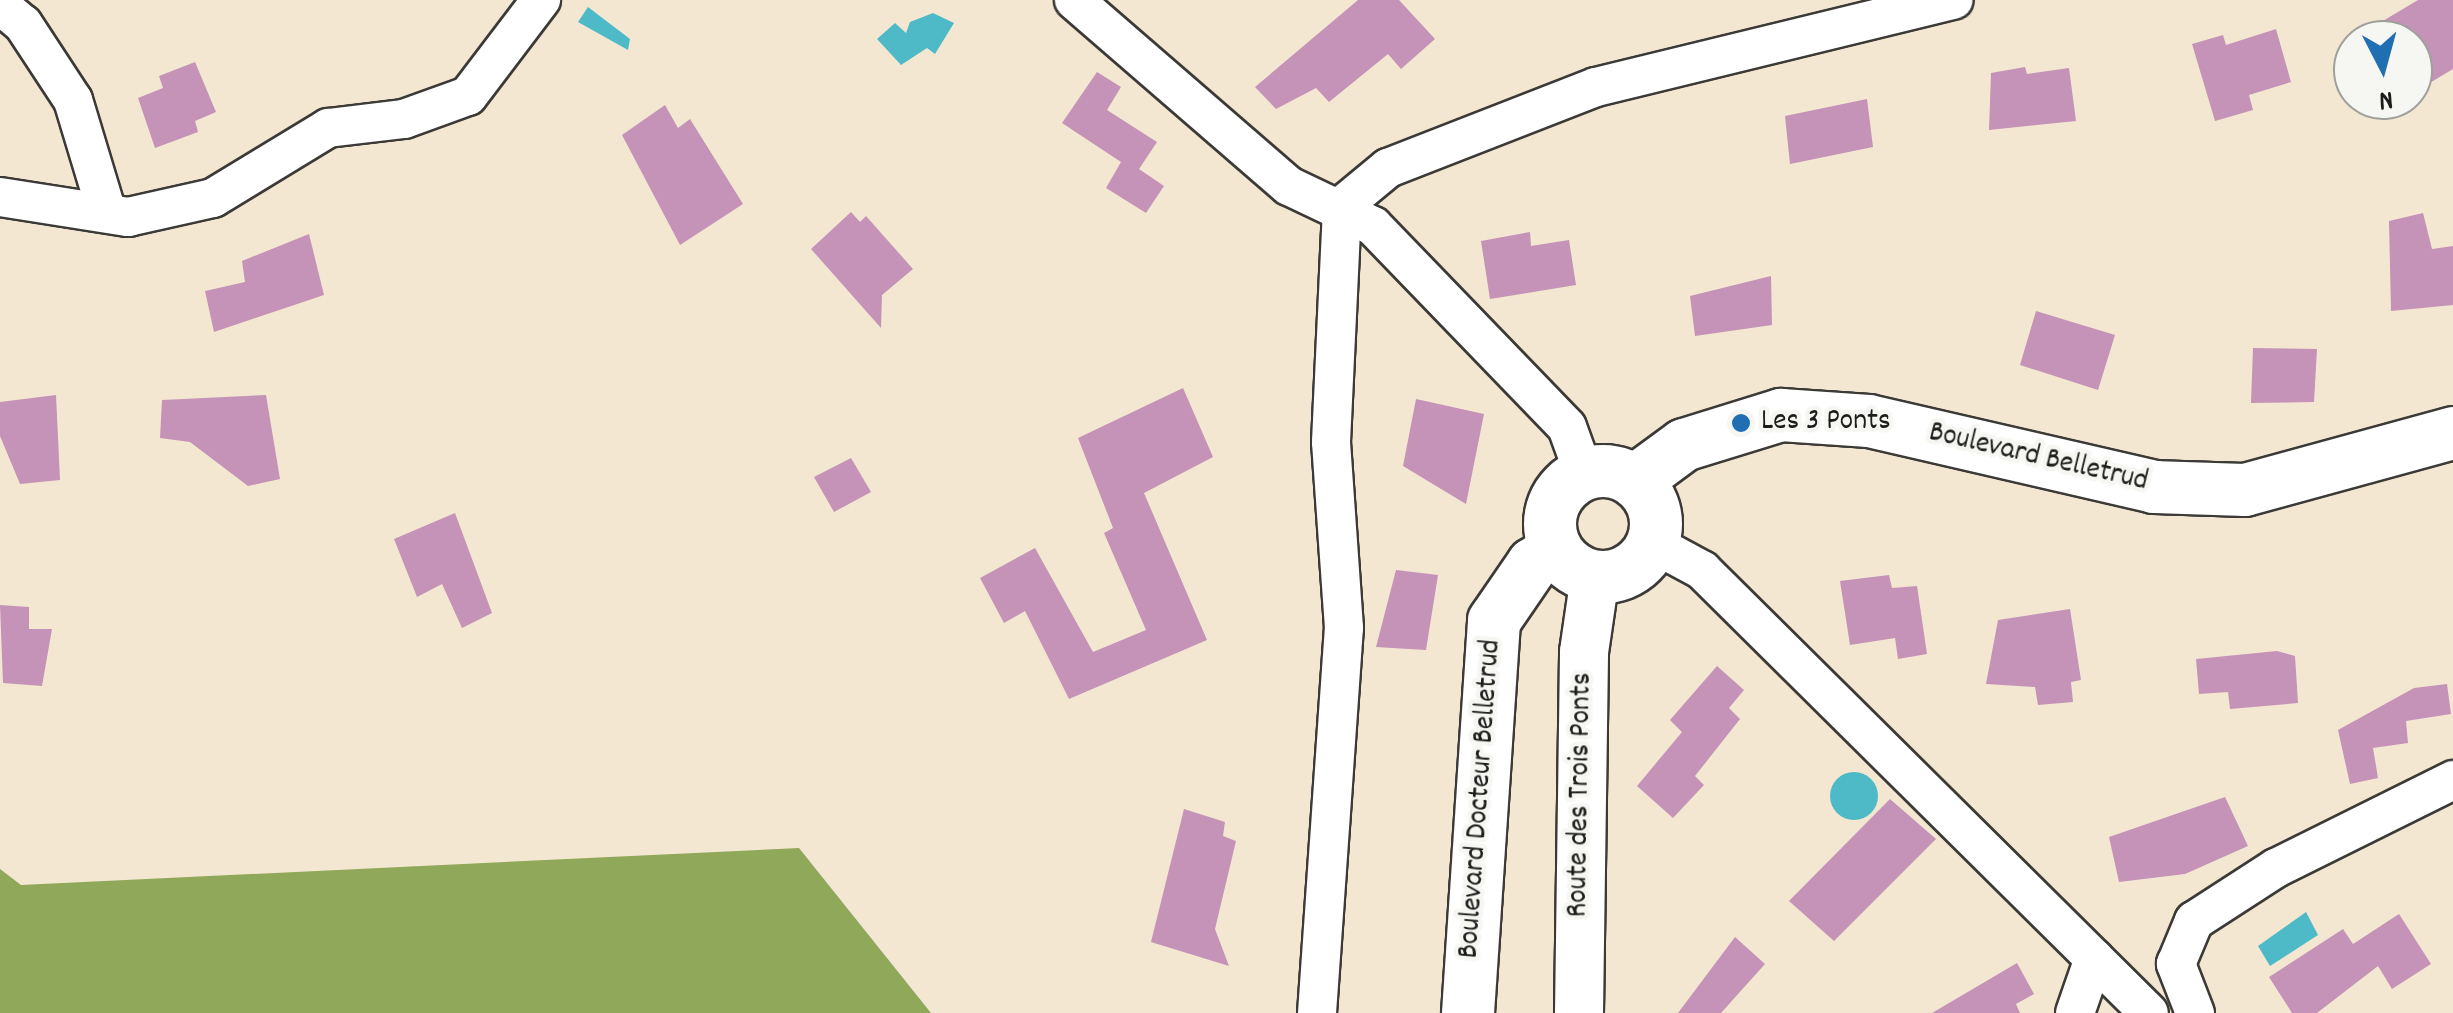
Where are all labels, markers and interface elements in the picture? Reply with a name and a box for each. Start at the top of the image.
north arrow [2333,20,2433,120]
text: N [2377,77,2395,118]
place label: Les 3 Ponts [1761,405,1891,441]
marker: Les 3 Ponts [1730,412,1752,434]
street label: Boulevard Belletrud [1925,416,2151,502]
street label: Boulevard Docteur Belletrud [1453,638,1511,960]
street label: Route des Trois Ponts [1562,672,1602,918]

